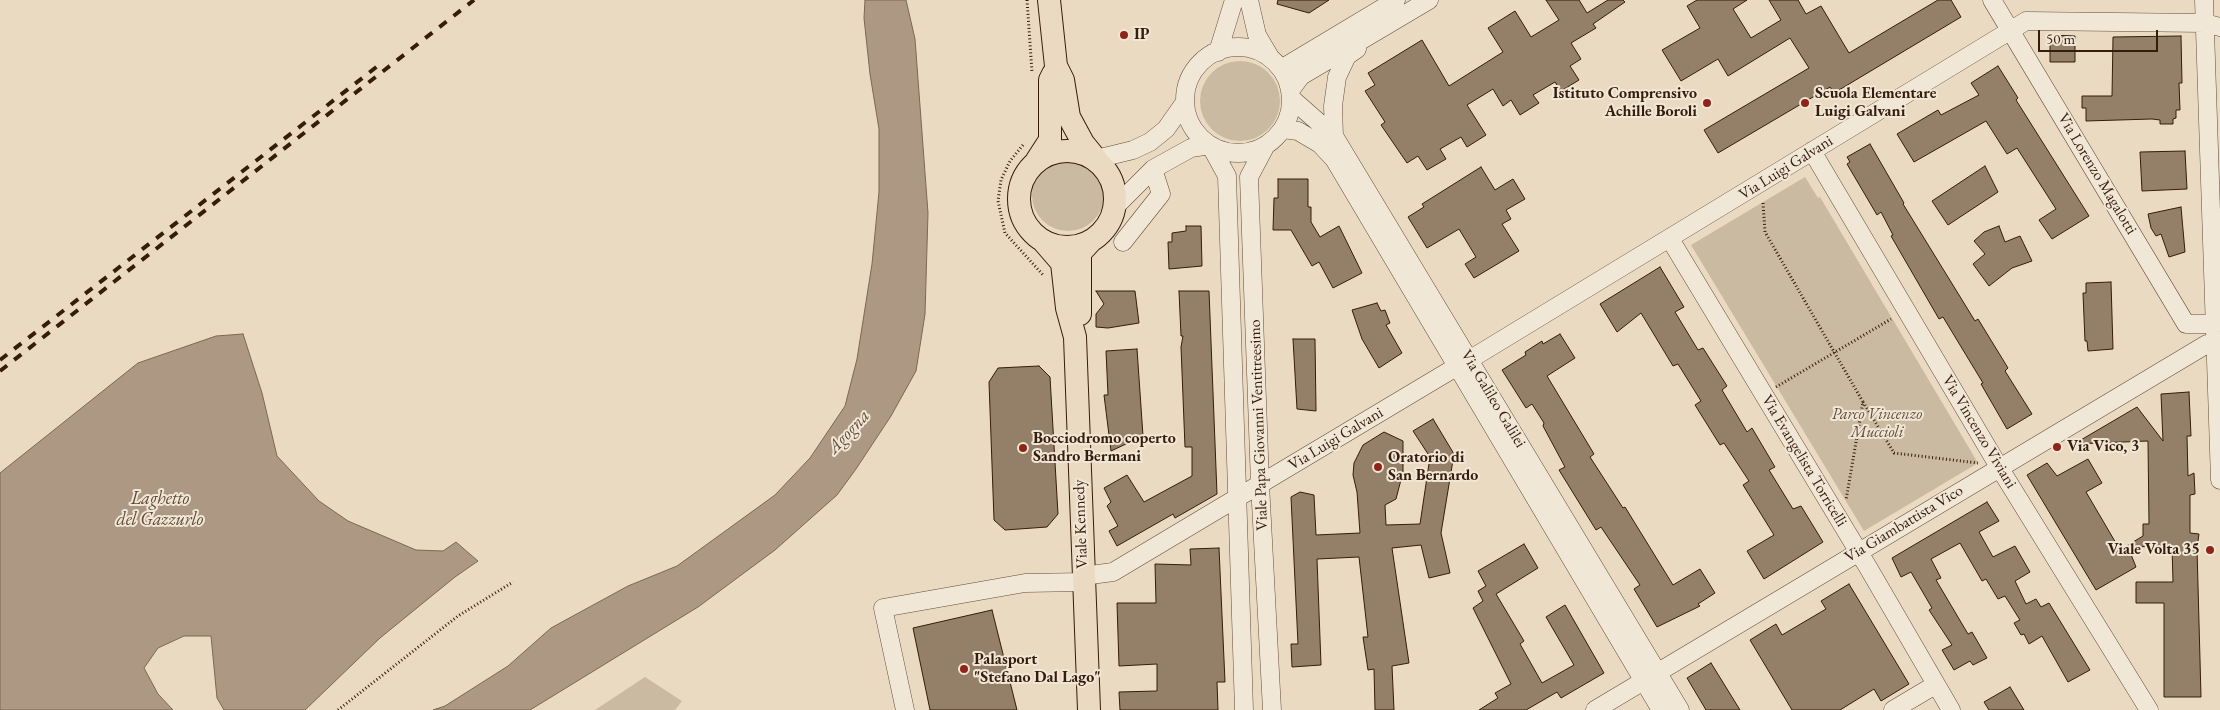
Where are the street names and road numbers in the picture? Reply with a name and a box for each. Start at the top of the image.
street label: Via Lorenzo Magalotti [2053,110,2141,238]
street label: Via Luigi Galvani [1735,131,1837,205]
street label: Viale Papa Giovanni Ventitreesimo [1246,319,1272,531]
street label: Via Galileo Galilei [1456,347,1530,451]
street label: Via Vincenzo Viviani [1938,372,2020,492]
street label: Via Evangelista Torricelli [1757,392,1851,530]
street label: Via Luigi Galvani [1285,403,1387,475]
street label: Viale Kennedy [1070,479,1092,569]
street label: Via Giambattista Vico [1841,481,1967,567]

